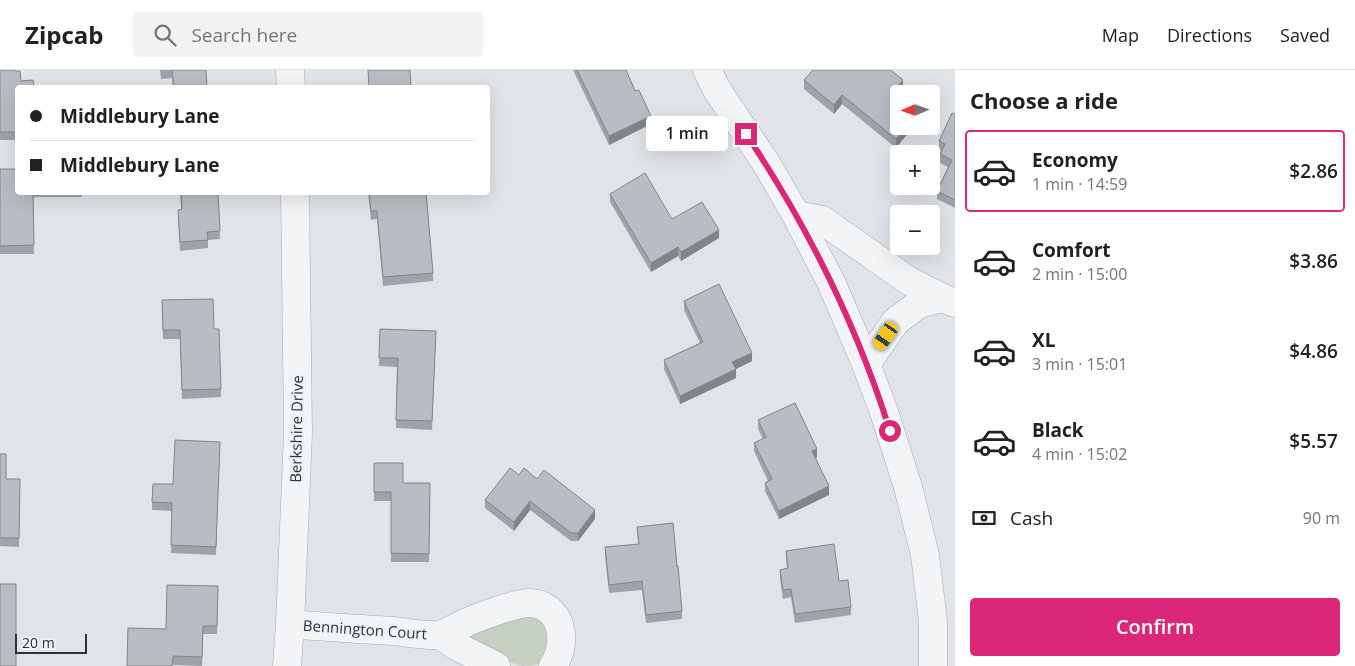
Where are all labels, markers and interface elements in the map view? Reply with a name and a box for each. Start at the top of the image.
search box [133,12,483,57]
text: Zipcab [25,18,103,51]
icon: search [151,21,179,49]
text: Search here [191,22,297,48]
text: Map [1102,23,1139,47]
text: Directions [1167,23,1252,47]
text: Saved [1280,23,1330,47]
north arrow [890,85,940,135]
map controls [890,85,940,255]
text: Choose a ride [970,85,1118,115]
text: Middlebury Lane [60,103,220,129]
callout: 1 min [646,116,728,152]
text: 1 min [665,122,709,144]
route end [735,123,757,145]
button: + [890,145,940,195]
text: Economy [1032,147,1118,173]
icon: car [972,149,1017,194]
text: Middlebury Lane [60,152,220,178]
text: $2.86 [1289,158,1338,184]
text: 1 min · 14:59 [1032,173,1127,195]
button: − [890,205,940,255]
text: Comfort [1032,237,1111,263]
icon: car [972,239,1017,284]
text: $3.86 [1289,248,1338,274]
text: 2 min · 15:00 [1032,263,1127,285]
car [871,319,900,353]
text: XL [1032,327,1055,353]
icon: car [972,329,1017,374]
text: $4.86 [1289,338,1338,364]
text: 3 min · 15:01 [1032,353,1127,375]
street label: Berkshire Drive [285,375,307,483]
text: Black [1032,417,1084,443]
icon: car [972,419,1017,464]
route start [879,420,901,442]
text: $5.57 [1289,428,1338,454]
text: 4 min · 15:02 [1032,443,1127,465]
icon: cash [970,504,998,532]
text: Cash [1010,505,1053,531]
text: 90 m [1303,507,1340,529]
button: Confirm [970,598,1340,656]
street label: Bennington Court [302,615,428,643]
scale bar [15,631,88,654]
text: 20 m [22,633,55,652]

